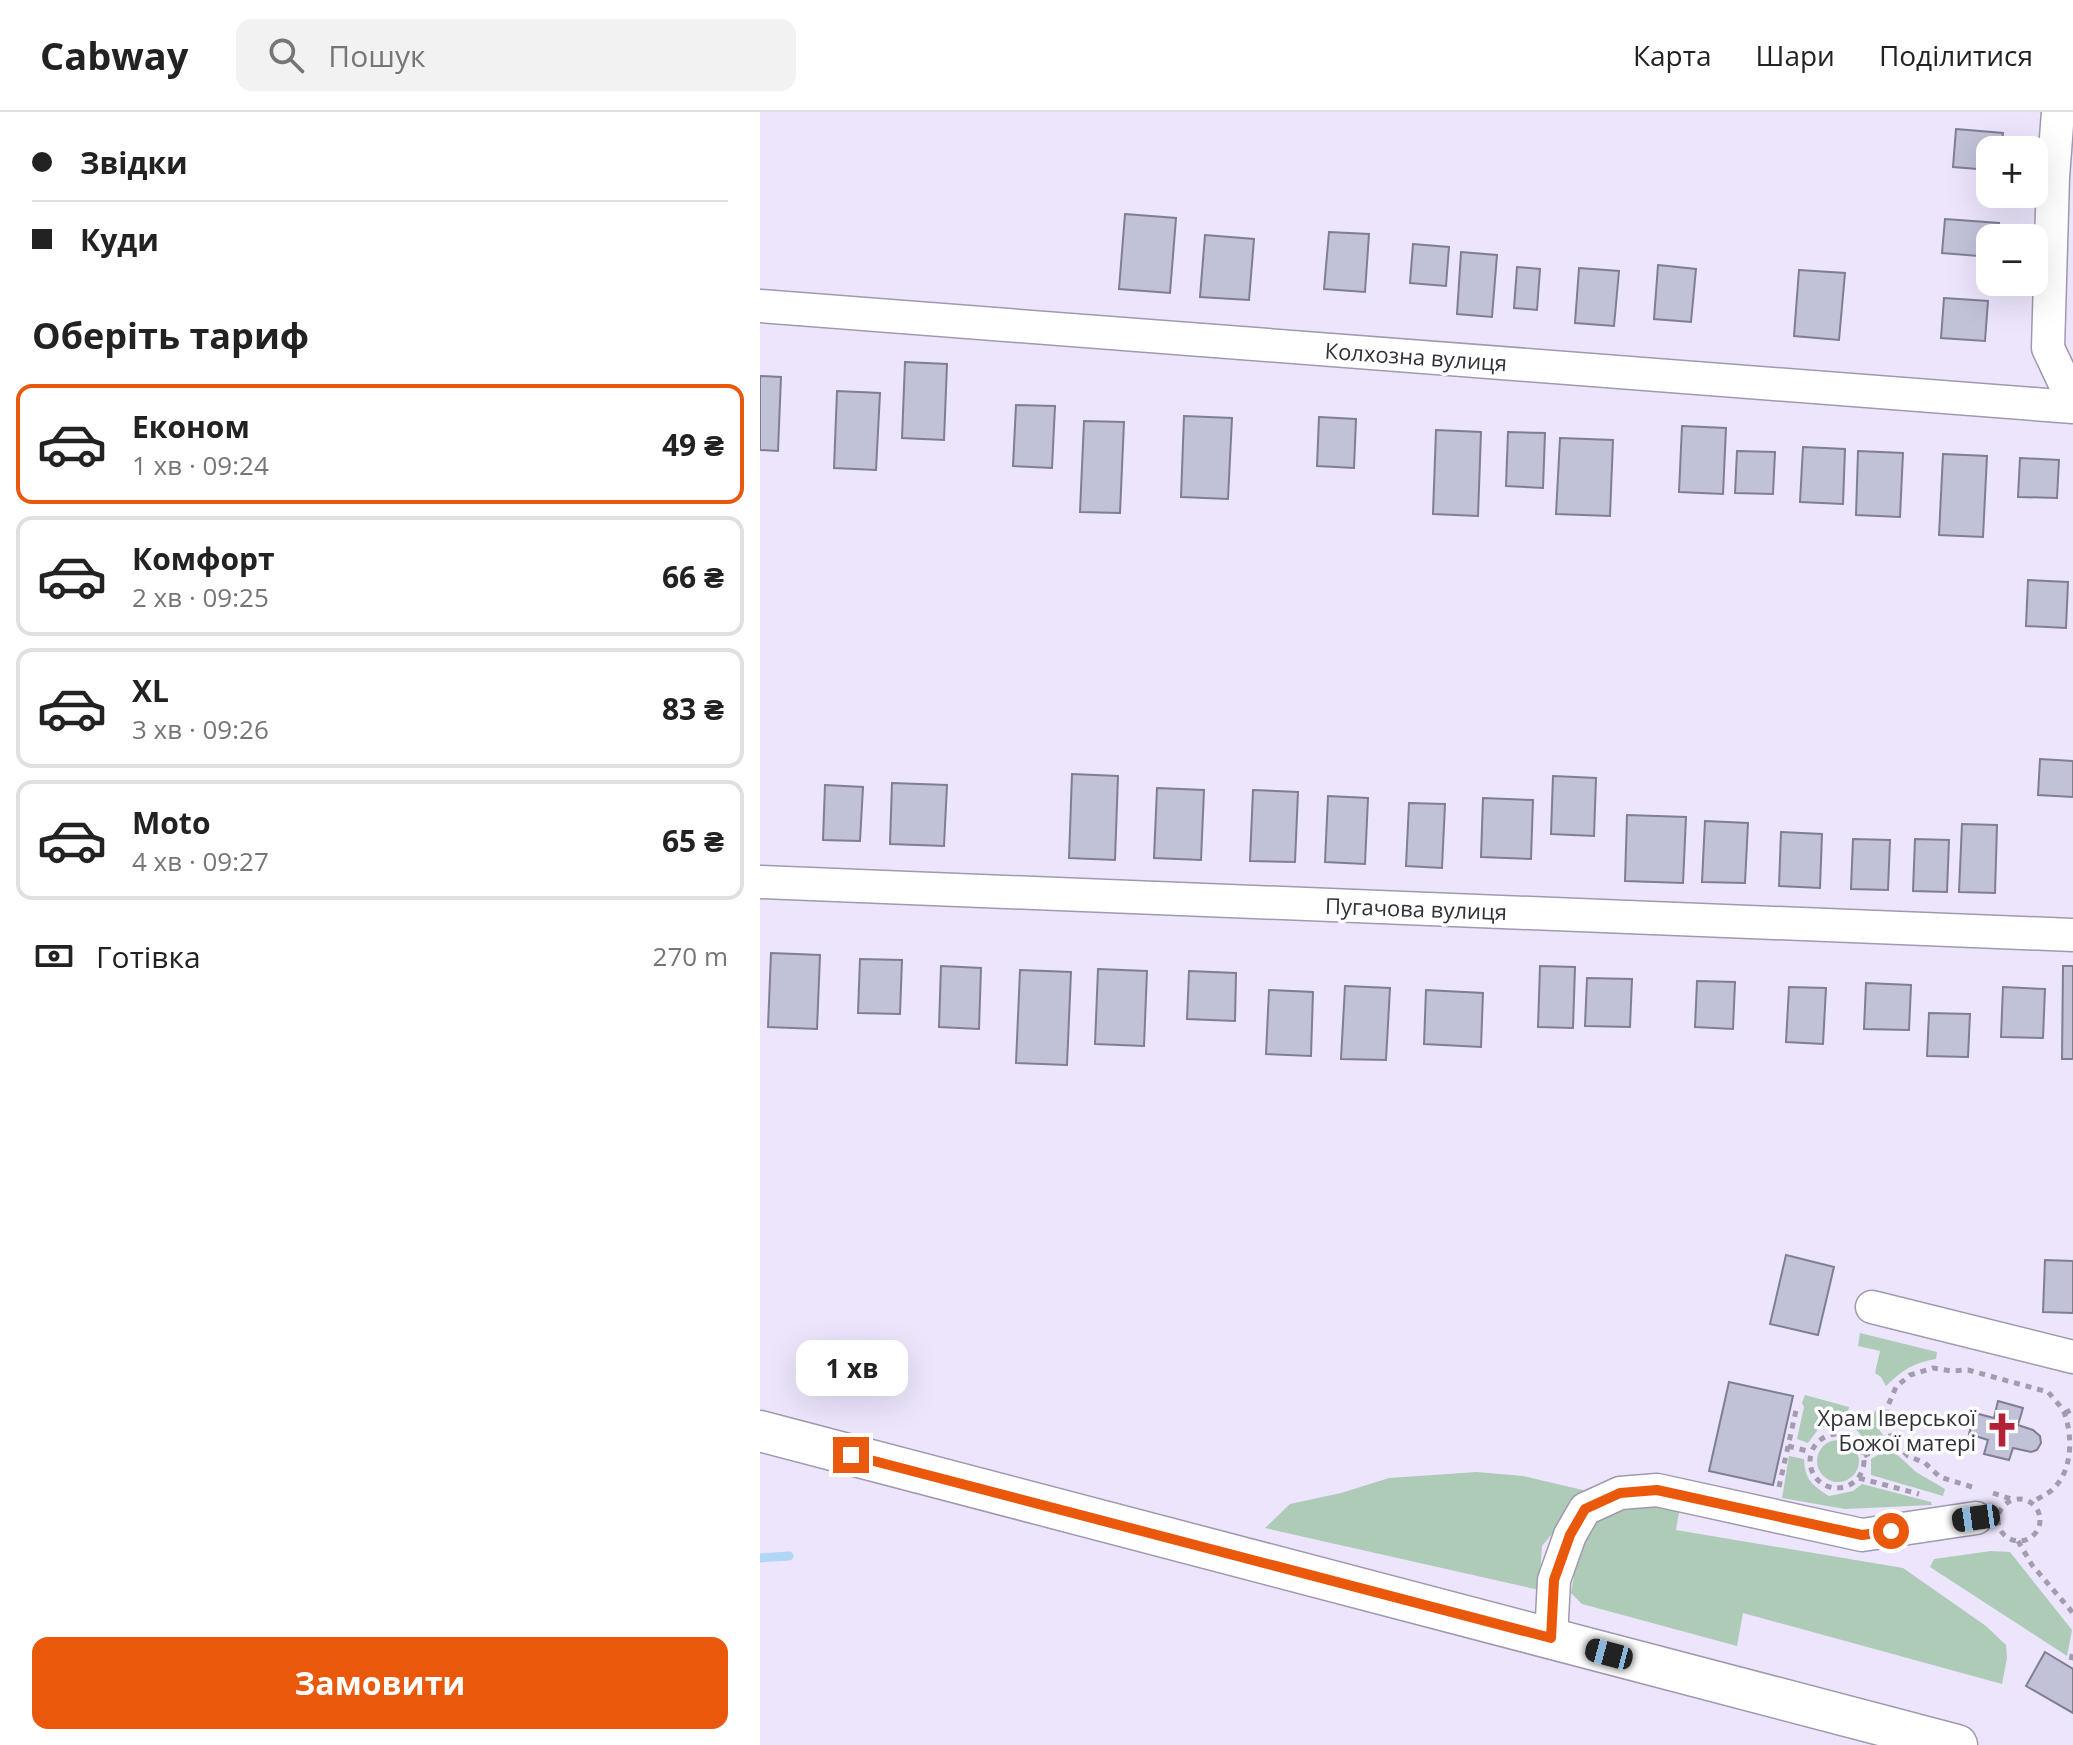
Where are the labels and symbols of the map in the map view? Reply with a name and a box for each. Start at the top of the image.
street label: Колхозна вулиця [1324,335,1508,377]
street label: Пугачова вулиця [1324,890,1508,926]
callout: 1 хв [795,1339,907,1395]
place label: Храм Іверської Божої матері [1817,1402,1976,1457]
church icon: Храм Іверської Божої матері [1983,1411,2021,1449]
route end [833,1437,869,1473]
car [1951,1503,2001,1533]
route start [1873,1513,1909,1549]
car [1583,1636,1635,1672]

